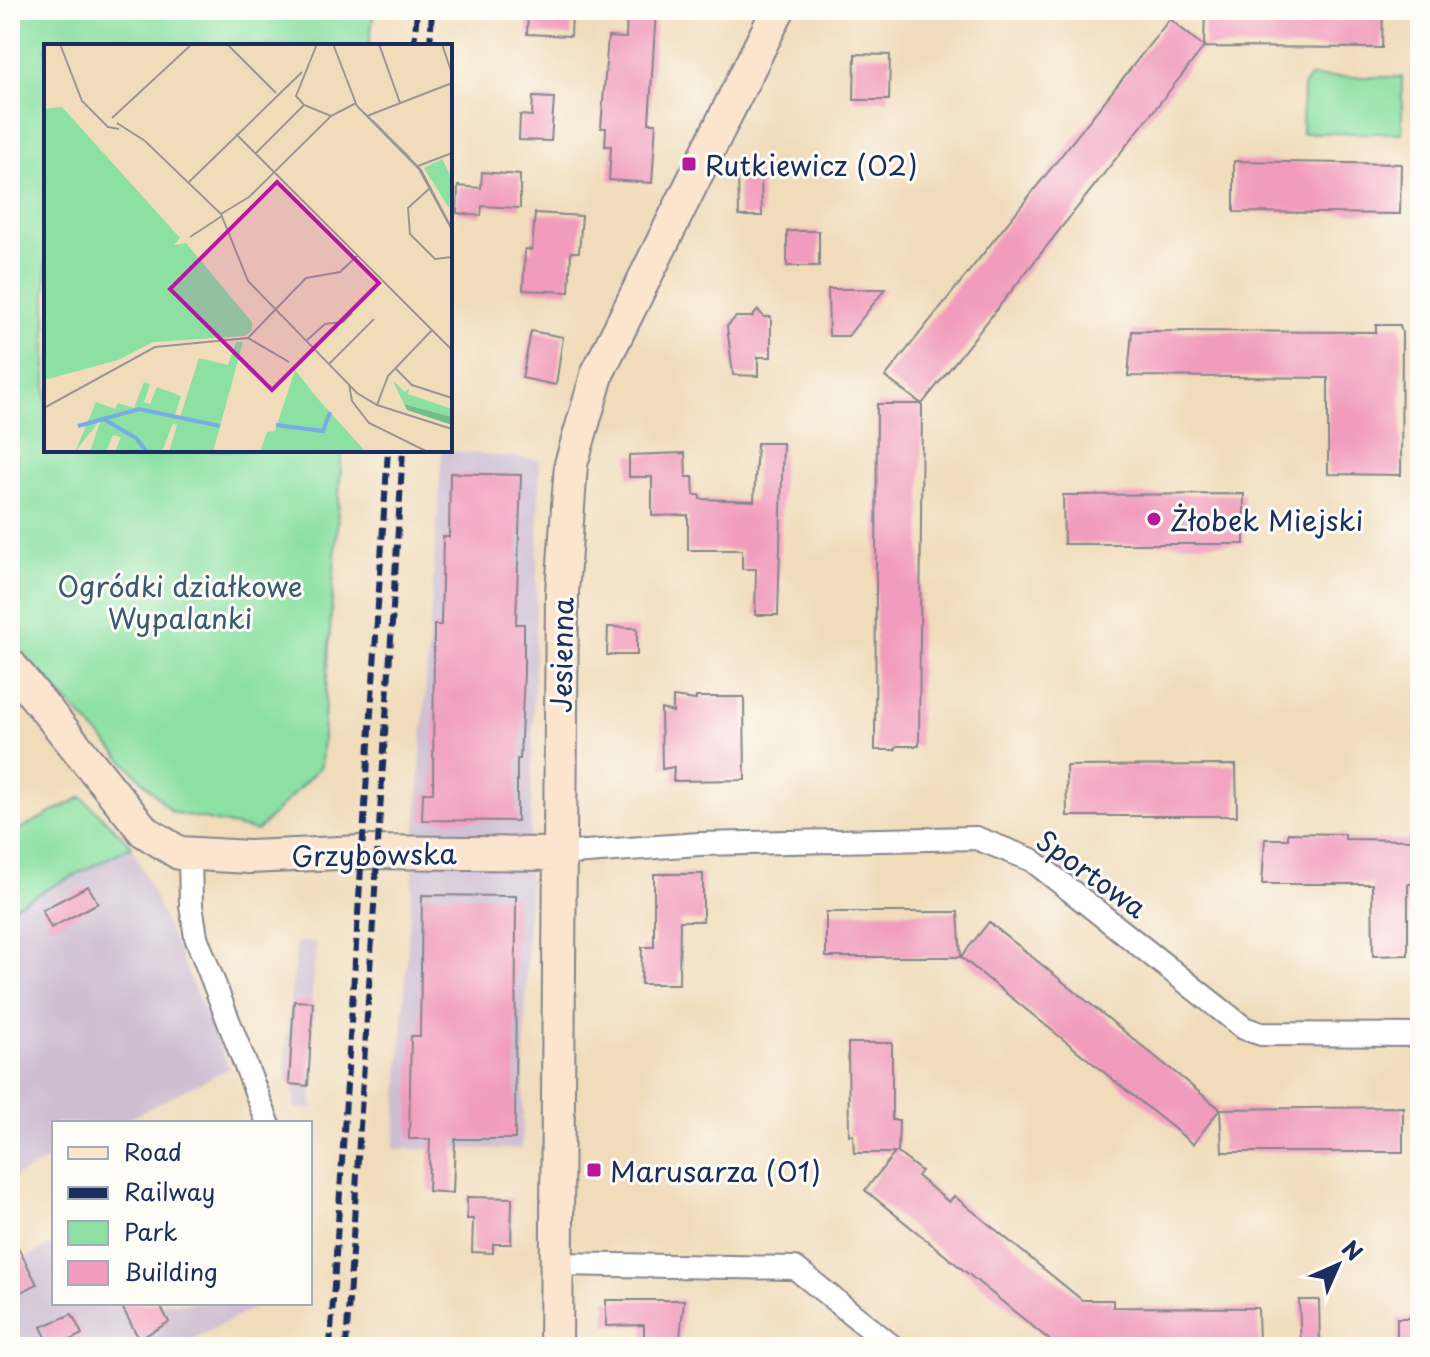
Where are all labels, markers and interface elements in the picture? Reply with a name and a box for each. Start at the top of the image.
inset map [44,44,452,452]
place label: Rutkiewicz (02) [705,143,918,186]
marker: Rutkiewicz (02) [680,155,698,173]
place label: Żłobek Miejski [1170,498,1363,541]
marker: Żłobek Miejski [1145,510,1163,528]
park label: Ogródki działkowe Wypalanki [57,564,303,639]
street label: Jesienna [538,596,584,713]
street label: Sportowa [1028,818,1157,928]
street label: Grzybowska [291,831,458,877]
legend [52,1121,312,1305]
text: Road [124,1133,182,1169]
place label: Marusarza (01) [610,1149,821,1192]
marker: Marusarza (01) [585,1161,603,1179]
text: Railway [124,1173,215,1209]
text: Park [124,1213,178,1249]
north arrow [1298,1225,1378,1305]
text: N [1335,1232,1371,1268]
text: Building [124,1253,218,1289]

